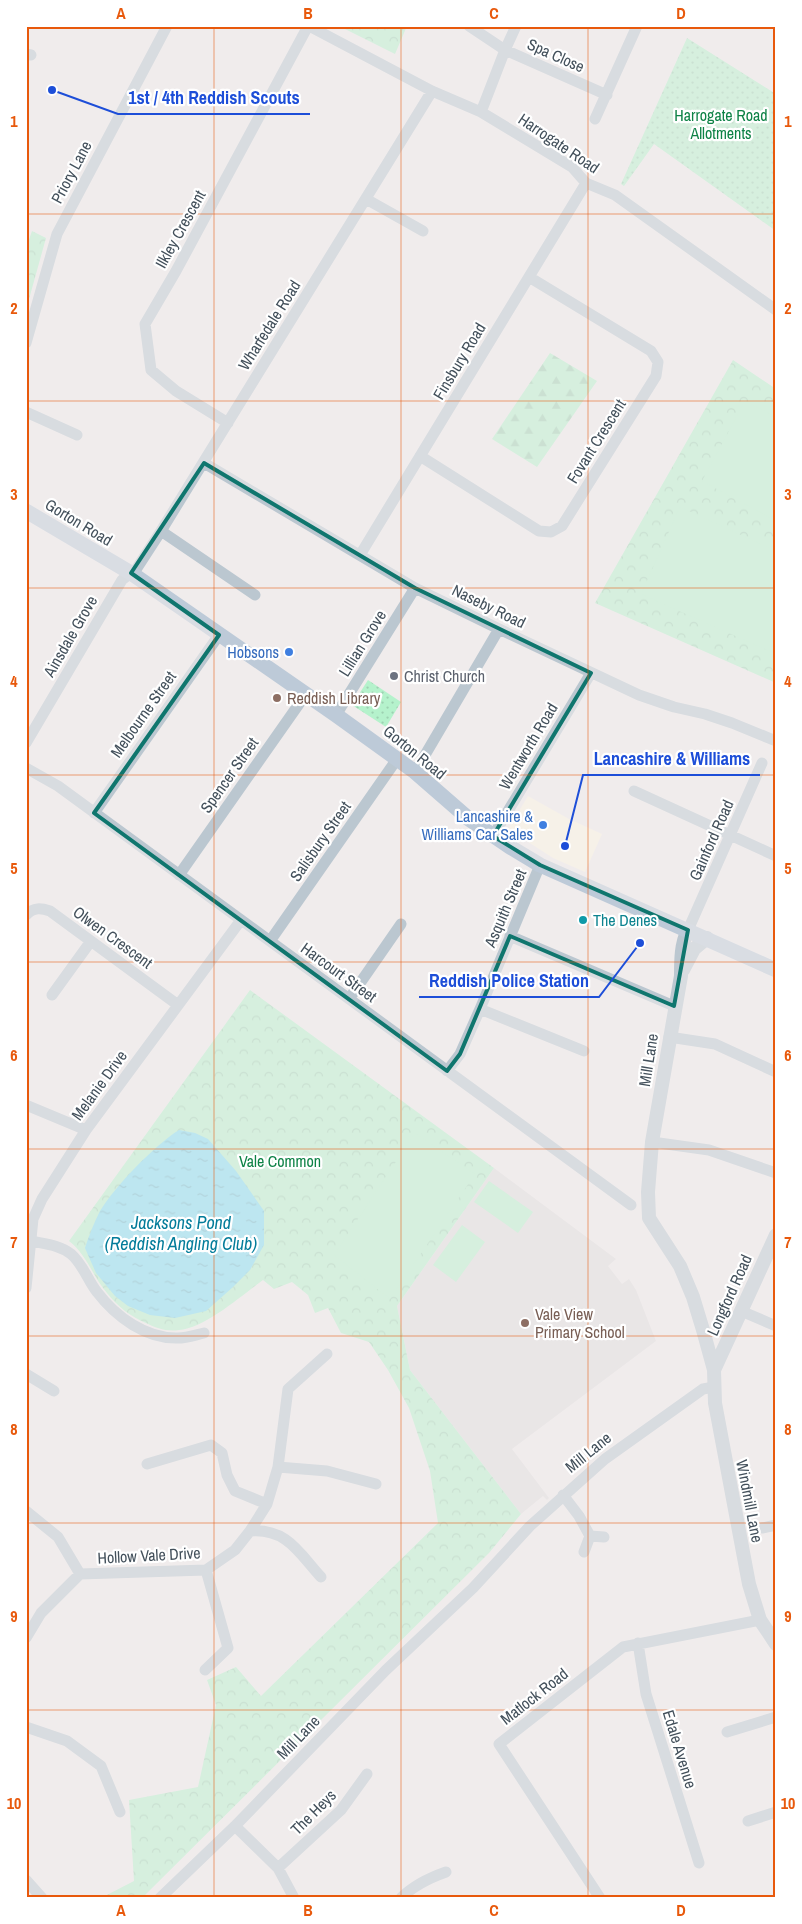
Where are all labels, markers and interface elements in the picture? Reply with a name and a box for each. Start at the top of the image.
text: A [116,2,126,24]
text: B [303,2,313,24]
text: C [489,2,499,24]
text: D [676,2,686,24]
street label: Spa Close [524,33,588,77]
callout: 1st / 4th Reddish Scouts [118,81,310,114]
text: 1st / 4th Reddish Scouts [128,85,300,110]
park label: Harrogate Road Allotments [674,104,768,144]
street label: Harrogate Road [514,108,604,178]
text: 1 [10,110,18,132]
text: 1 [784,110,792,132]
street label: Priory Lane [45,137,97,207]
street label: Ilkley Crescent [150,186,211,272]
street label: Wharfedale Road [233,276,305,374]
text: 2 [10,297,18,319]
text: 2 [784,297,792,319]
street label: Finsbury Road [427,318,491,404]
street label: Fovant Crescent [561,394,631,487]
text: 3 [10,483,18,505]
text: 3 [784,483,792,505]
street label: Gorton Road [41,493,117,551]
street label: Naseby Road [448,579,530,633]
street label: Ainsdale Grove [37,591,102,682]
street label: Lillian Grove [333,606,391,680]
place label: Hobsons [227,641,279,663]
marker: Hobsons [283,646,295,658]
place label: Christ Church [404,665,485,687]
street label: Melbourne Street [105,666,181,762]
text: 4 [10,670,18,692]
marker: Christ Church [388,670,400,682]
text: 4 [784,670,792,692]
place label: Reddish Library [287,687,381,709]
marker: Reddish Library [271,692,283,704]
street label: Wentworth Road [493,699,563,793]
street label: Gorton Road [379,720,451,784]
street label: Spencer Street [195,733,263,817]
callout: Lancashire & Williams [583,742,760,775]
text: Lancashire & Williams [594,746,750,771]
street label: Salisbury Street [284,796,356,886]
street label: Gainford Road [683,796,739,884]
place label: Lancashire & Williams Car Sales [421,805,533,845]
marker: Lancashire & Williams Car Sales [537,819,549,831]
text: 5 [10,857,18,879]
text: 5 [784,857,792,879]
street label: Asquith Street [478,865,532,951]
street label: Olwen Crescent [69,901,157,974]
place label: The Denes [593,909,657,931]
marker: The Denes [577,914,589,926]
street label: Harcourt Street [297,937,382,1007]
callout: Reddish Police Station [419,964,599,997]
text: Reddish Police Station [429,968,589,993]
street label: Mill Lane [633,1032,663,1088]
text: 6 [10,1044,18,1066]
text: 6 [784,1044,792,1066]
street label: Melanie Drive [66,1045,132,1125]
park label: Vale Common [239,1150,321,1172]
water label: Jacksons Pond (Reddish Angling Club) [105,1210,257,1256]
text: 7 [10,1231,18,1253]
text: 7 [784,1231,792,1253]
street label: Longford Road [701,1251,757,1339]
place label: Vale View Primary School [535,1303,625,1343]
marker: Vale View Primary School [519,1317,531,1329]
text: 8 [10,1418,18,1440]
text: 8 [784,1418,792,1440]
street label: Mill Lane [560,1427,616,1477]
street label: Windmill Lane [731,1458,769,1544]
street label: Hollow Vale Drive [97,1541,201,1569]
text: 9 [10,1605,18,1627]
text: 9 [784,1605,792,1627]
street label: Matlock Road [496,1663,572,1729]
street label: Edale Avenue [658,1707,702,1791]
street label: Mill Lane [272,1710,324,1764]
street label: The Heys [285,1784,341,1840]
text: 10 [7,1792,21,1814]
text: 10 [781,1792,795,1814]
text: A [116,1899,126,1921]
text: B [303,1899,313,1921]
text: C [489,1899,499,1921]
text: D [676,1899,686,1921]

